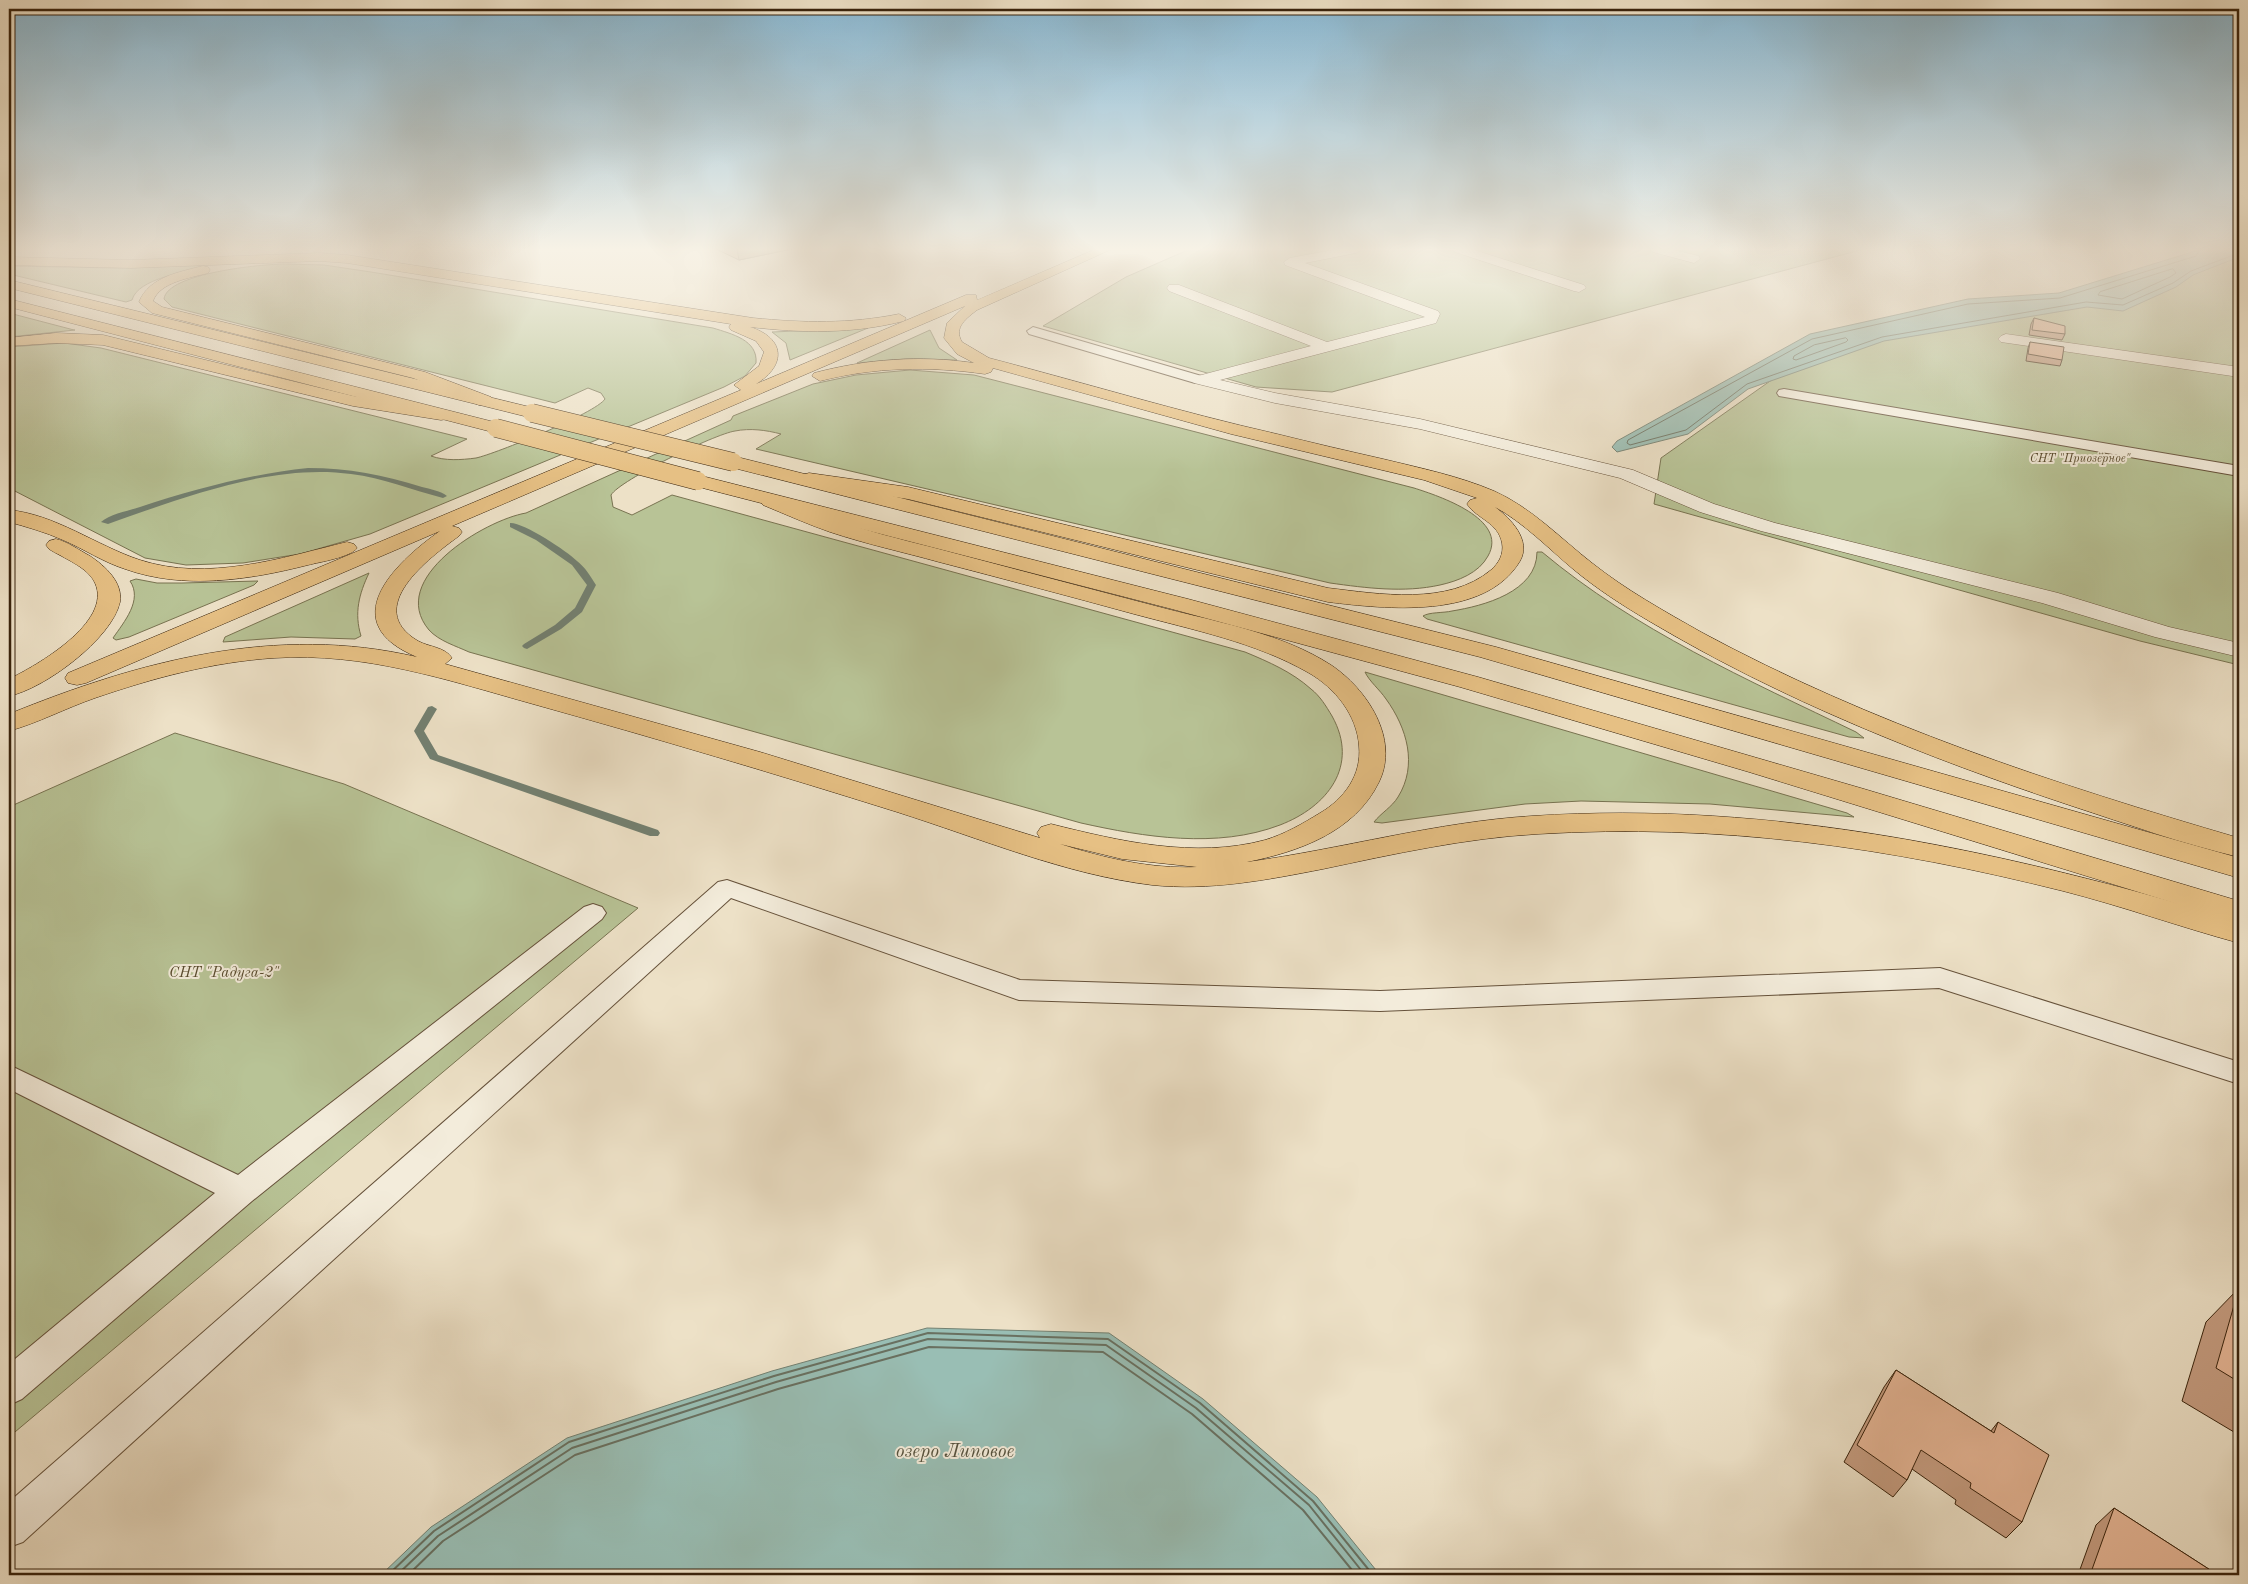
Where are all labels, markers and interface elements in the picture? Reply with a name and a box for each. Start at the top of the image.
park label: СНТ "Приозёрное" [2030,452,2132,465]
park label: СНТ "Радуга-2" [169,966,280,981]
water label: озеро Липовое [896,1443,1015,1462]

